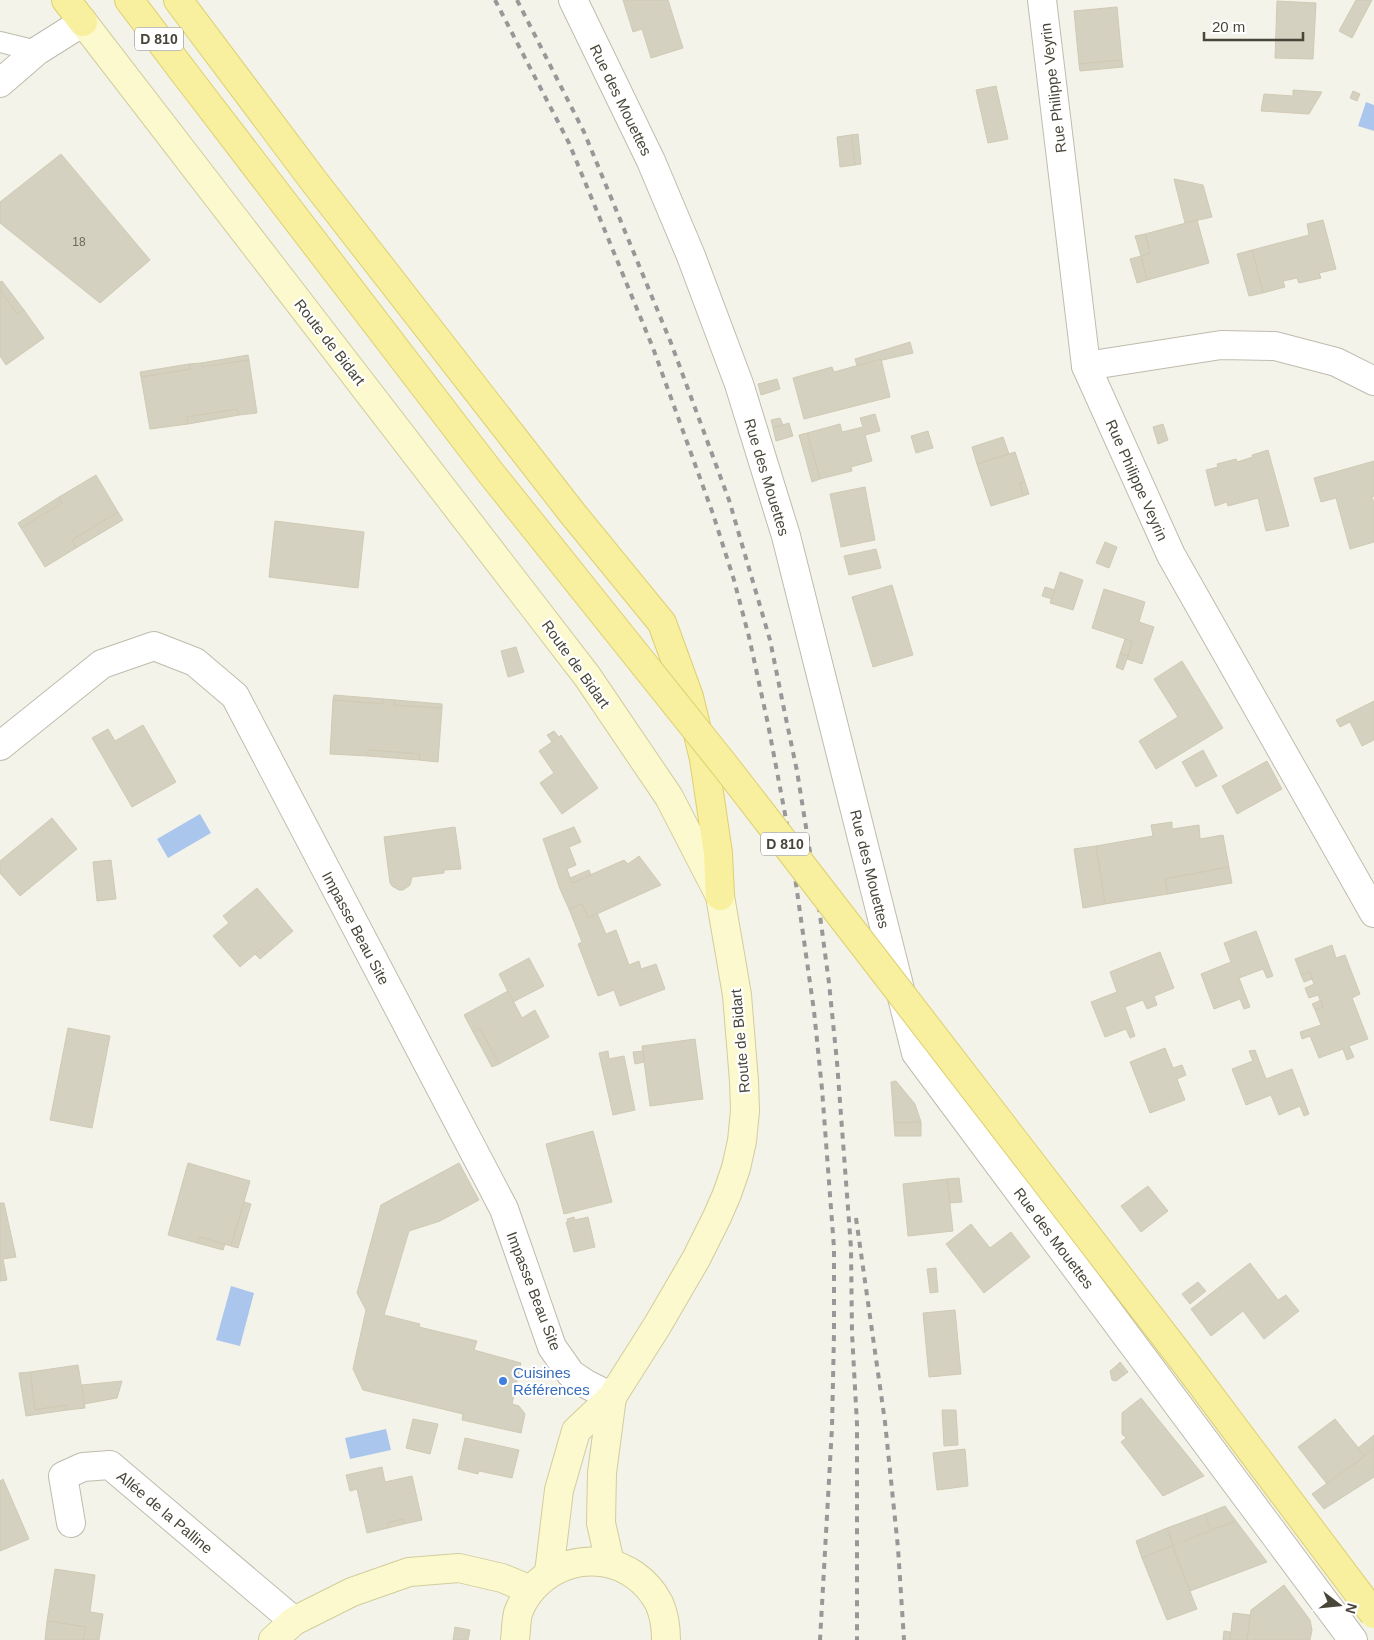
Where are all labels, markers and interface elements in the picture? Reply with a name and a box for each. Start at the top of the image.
scale bar [1204,10,1303,42]
text: 20 m [1212,18,1245,35]
street label: Rue Philippe Veyrin [1037,22,1069,154]
road number: D 810 [135,28,183,50]
street label: Rue des Mouettes [587,42,655,158]
house number: 18 [72,235,86,249]
street label: Route de Bidart [291,296,369,389]
street label: Rue des Mouettes [741,416,793,538]
street label: Rue Philippe Veyrin [1103,417,1171,543]
street label: Route de Bidart [538,617,614,712]
street label: Rue des Mouettes [847,808,893,930]
road number: D 810 [761,832,809,856]
street label: Impasse Beau Site [319,868,393,988]
street label: Route de Bidart [727,988,753,1094]
street label: Rue des Mouettes [1011,1184,1097,1292]
street label: Impasse Beau Site [504,1229,564,1353]
place label: Cuisines Références [513,1364,590,1398]
marker: Cuisines Références [497,1375,509,1387]
street label: Allée de la Palline [114,1467,216,1557]
north arrow [1314,1580,1364,1630]
text: N [1342,1602,1361,1616]

